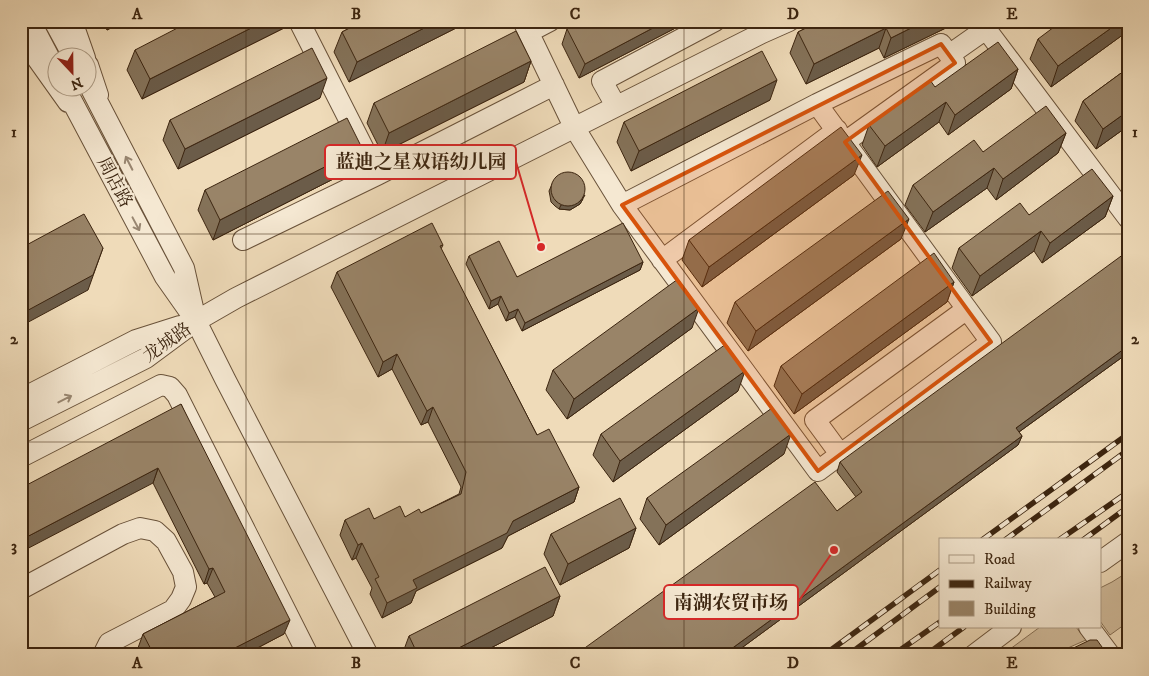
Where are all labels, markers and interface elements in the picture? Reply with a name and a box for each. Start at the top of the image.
text: A [131,4,143,24]
text: B [351,4,361,24]
text: C [570,4,580,24]
text: D [787,4,799,24]
text: E [1006,4,1018,24]
north arrow [48,48,98,98]
text: N [67,73,85,94]
text: 1 [11,122,17,142]
text: 1 [1132,122,1138,142]
callout: 蓝迪之星双语幼儿园 [325,145,516,179]
text: 蓝迪之星双语幼儿园 [335,151,507,174]
street label: 周店路 [92,153,137,211]
one-way arrow [124,156,133,171]
one-way arrow [131,216,141,231]
street label: 龙城路 [139,318,196,367]
text: 2 [10,329,19,349]
text: 2 [1131,329,1140,349]
one-way arrow [57,394,72,403]
text: 3 [11,536,17,556]
text: 3 [1132,536,1138,556]
legend [939,538,1102,628]
text: Road [984,550,1016,569]
text: Railway [984,574,1032,593]
callout: 南湖农贸市场 [664,585,798,619]
text: 南湖农贸市场 [674,592,788,615]
text: Building [984,600,1036,619]
text: A [131,653,143,673]
text: B [351,653,361,673]
text: C [570,653,580,673]
text: D [787,653,799,673]
text: E [1006,653,1018,673]

